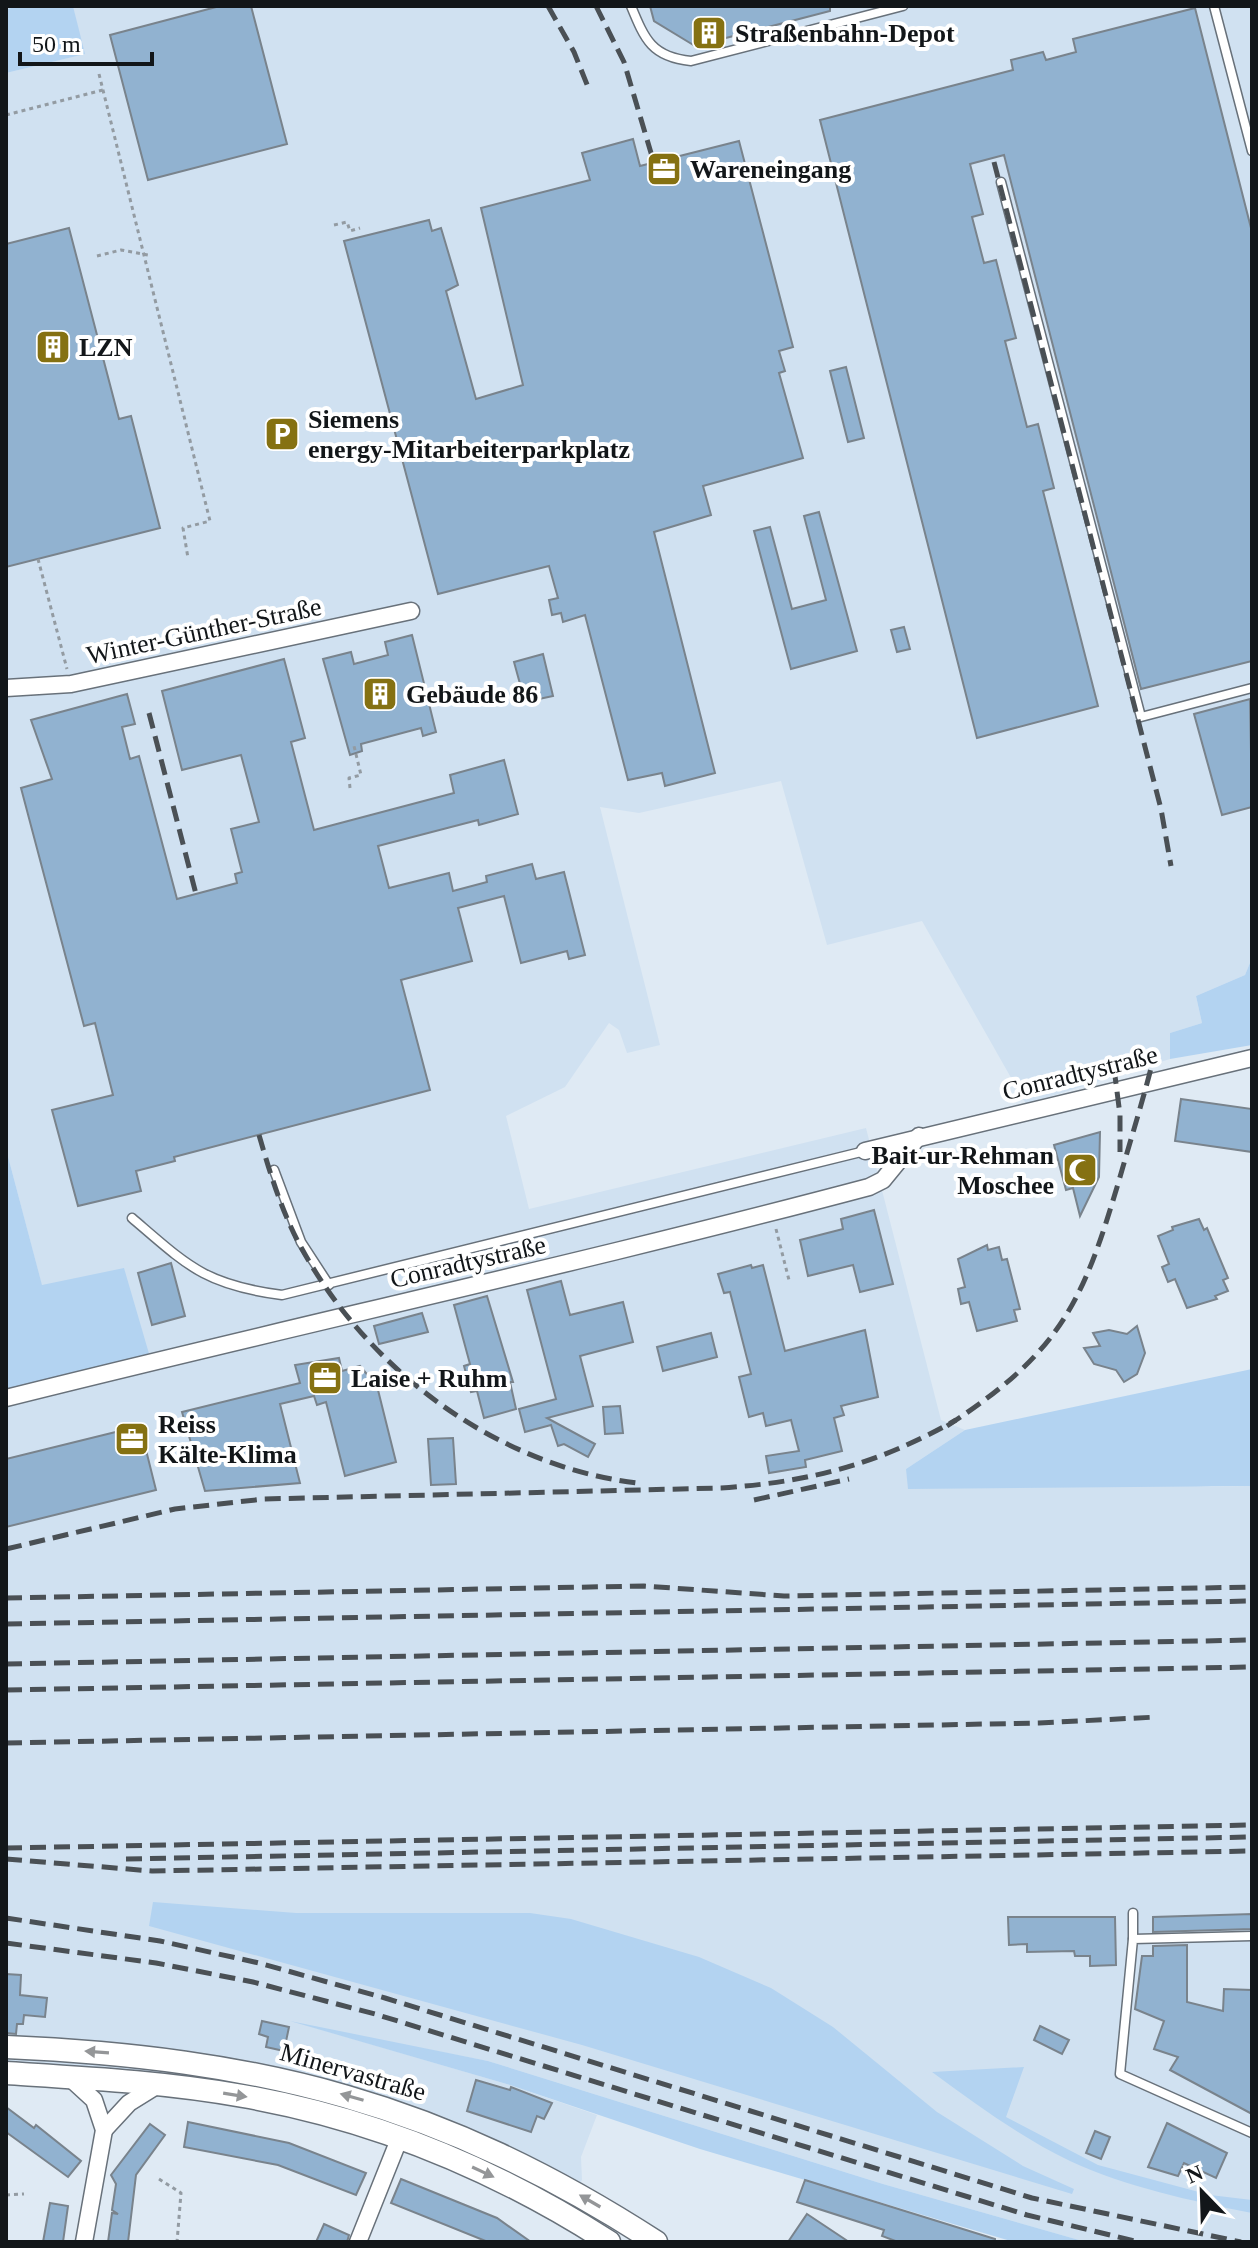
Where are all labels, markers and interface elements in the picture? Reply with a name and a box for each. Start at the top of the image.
building icon: Straßenbahn-Depot [690,14,728,52]
scale bar [20,16,152,66]
place label: Straßenbahn-Depot [735,19,955,48]
text: 50 m [32,31,81,57]
office icon: Wareneingang [645,150,683,188]
place label: Wareneingang [690,155,851,184]
building icon: LZN [34,328,72,366]
place label: LZN [79,333,133,362]
place label: Siemens energy-Mitarbeiterparkplatz [308,405,630,464]
parking icon: Siemens energy-Mitarbeiterparkplatz [263,415,301,453]
street label: Winter-Günther-Straße [84,592,324,670]
building icon: Gebäude 86 [361,675,399,713]
place label: Gebäude 86 [406,680,538,709]
street label: Conradtystraße [999,1040,1161,1106]
place label: Bait-ur-Rehman Moschee [872,1141,1055,1200]
mosque icon: Bait-ur-Rehman Moschee [1061,1151,1099,1189]
street label: Conradtystraße [387,1230,549,1294]
office icon: Laise + Ruhm [306,1359,344,1397]
place label: Laise + Ruhm [351,1364,508,1393]
place label: Reiss Kälte-Klima [158,1410,297,1469]
office icon: Reiss Kälte-Klima [113,1420,151,1458]
street label: Minervastraße [277,2037,429,2107]
one-way arrow [84,2045,109,2058]
one-way arrow [223,2089,248,2101]
one-way arrow [340,2090,364,2103]
north arrow [1162,2152,1242,2232]
text: N [1182,2159,1207,2189]
one-way arrow [471,2165,495,2179]
one-way arrow [579,2194,601,2208]

